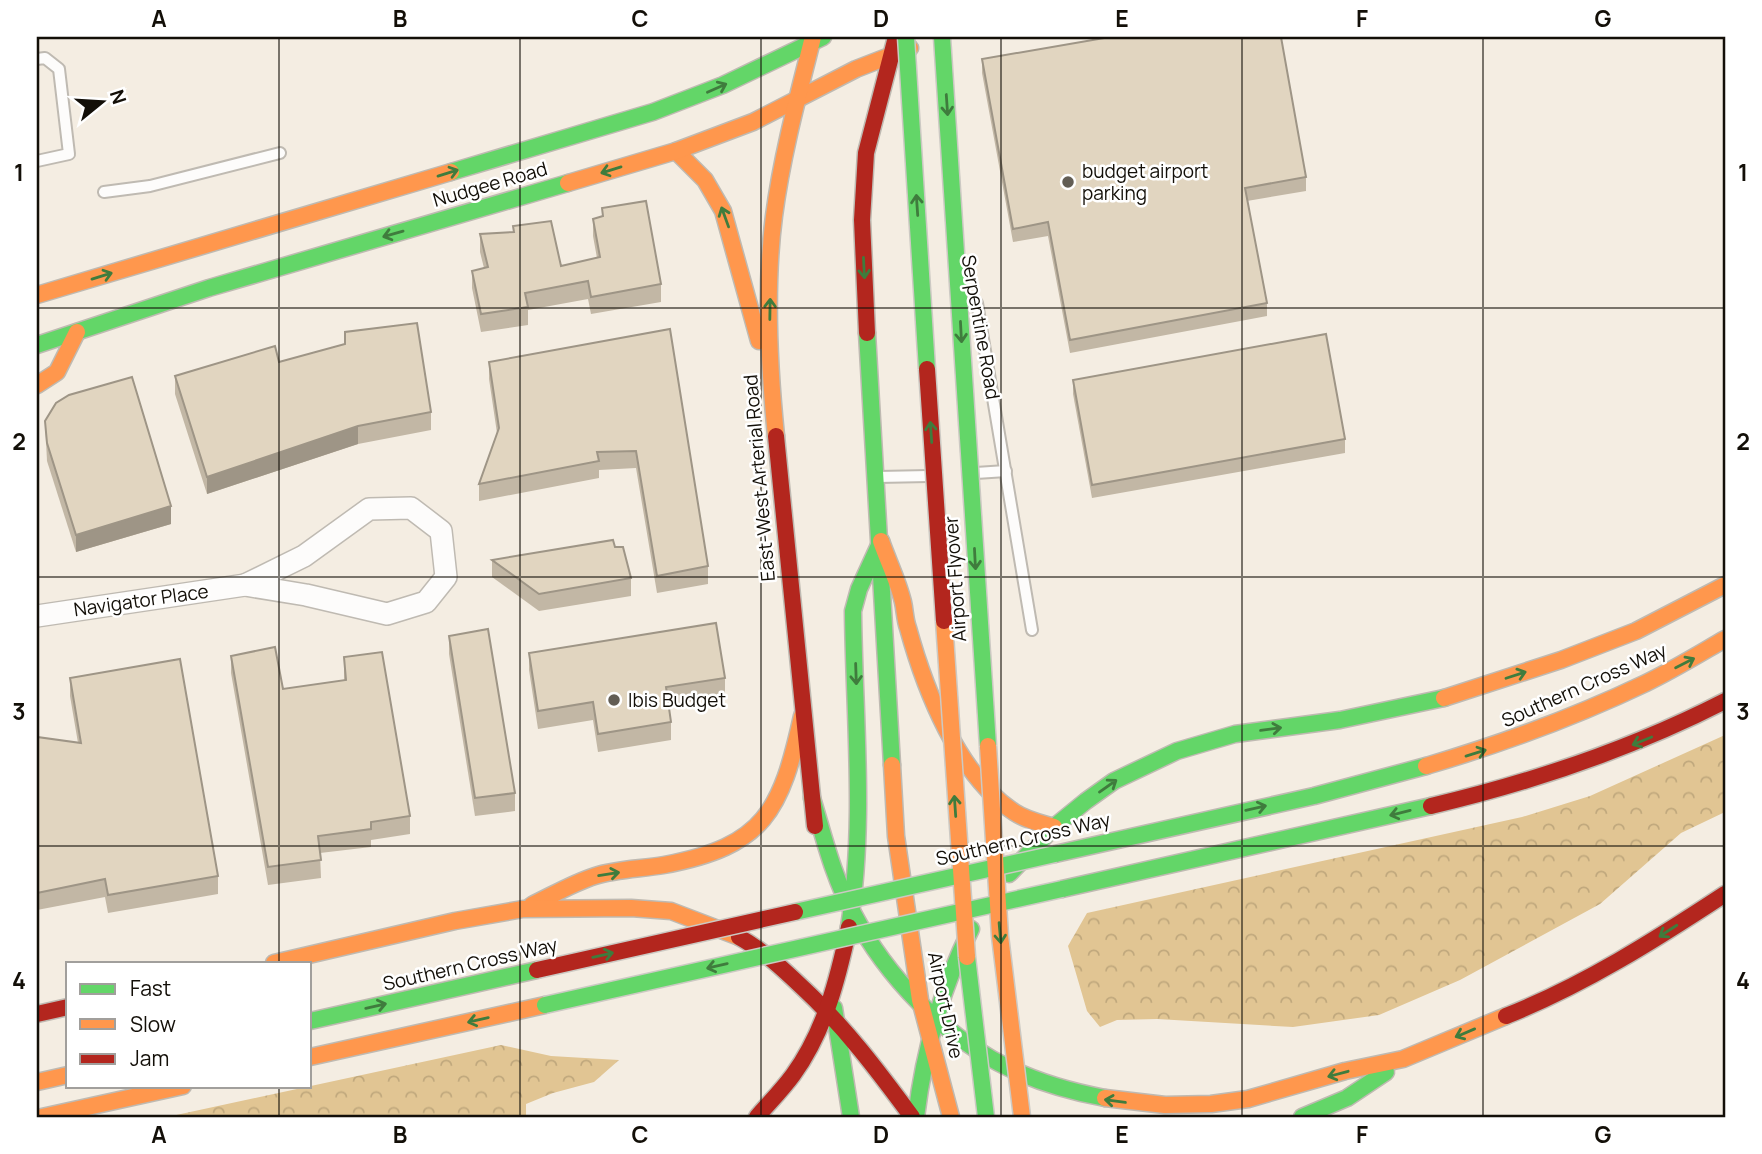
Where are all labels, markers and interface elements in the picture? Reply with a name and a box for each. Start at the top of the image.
text: A [151,2,167,34]
text: B [393,2,407,34]
text: C [632,2,649,34]
text: D [873,2,889,34]
text: E [1115,2,1129,34]
text: F [1356,2,1368,34]
text: G [1595,2,1612,34]
north arrow [66,66,136,136]
one-way arrow [705,81,727,94]
text: N [104,86,133,107]
one-way arrow [940,93,953,116]
street label: Nudgee Road [430,155,550,213]
text: 1 [14,156,24,188]
text: 1 [1738,156,1748,188]
place label: budget airport parking [1082,158,1208,206]
one-way arrow [436,165,458,178]
one-way arrow [600,165,622,178]
marker: budget airport parking [1060,174,1076,190]
one-way arrow [910,194,923,217]
one-way arrow [717,207,730,229]
one-way arrow [382,229,404,242]
street label: Serpentine Road [956,253,1006,401]
one-way arrow [858,256,871,279]
one-way arrow [91,269,113,282]
one-way arrow [764,298,777,321]
one-way arrow [955,320,968,343]
street label: East-West Arterial Road [737,373,781,583]
one-way arrow [925,421,938,444]
text: 2 [12,425,26,457]
text: 2 [1736,425,1750,457]
street label: Airport Flyover [938,515,972,643]
one-way arrow [968,547,981,570]
street label: Navigator Place [72,578,210,622]
street label: Southern Cross Way [1497,637,1671,733]
one-way arrow [1674,655,1695,669]
one-way arrow [849,663,862,686]
one-way arrow [1505,668,1527,681]
place label: Ibis Budget [628,687,726,713]
marker: Ibis Budget [606,692,622,708]
text: 3 [12,695,26,727]
text: 3 [1736,695,1750,727]
one-way arrow [1259,723,1282,736]
one-way arrow [1632,736,1653,749]
one-way arrow [1465,745,1487,758]
one-way arrow [1098,778,1117,793]
one-way arrow [948,795,961,817]
one-way arrow [1244,801,1267,815]
street label: Southern Cross Way [933,806,1113,872]
one-way arrow [1390,807,1412,820]
one-way arrow [597,867,620,880]
one-way arrow [994,921,1007,943]
one-way arrow [1659,925,1679,939]
street label: Southern Cross Way [380,931,560,997]
one-way arrow [592,948,614,961]
street label: Airport Drive [922,949,970,1061]
one-way arrow [706,960,729,973]
legend [66,962,312,1088]
text: 4 [12,964,26,996]
text: 4 [1736,964,1750,996]
text: Fast [130,974,171,1002]
one-way arrow [364,999,387,1012]
text: Slow [130,1010,176,1038]
one-way arrow [467,1013,490,1027]
one-way arrow [1455,1027,1476,1040]
text: Jam [130,1044,169,1072]
one-way arrow [1328,1068,1350,1081]
one-way arrow [1104,1094,1127,1107]
text: A [151,1118,167,1150]
text: B [393,1118,407,1150]
text: C [632,1118,649,1150]
text: D [873,1118,889,1150]
text: E [1115,1118,1129,1150]
text: F [1356,1118,1368,1150]
text: G [1595,1118,1612,1150]

